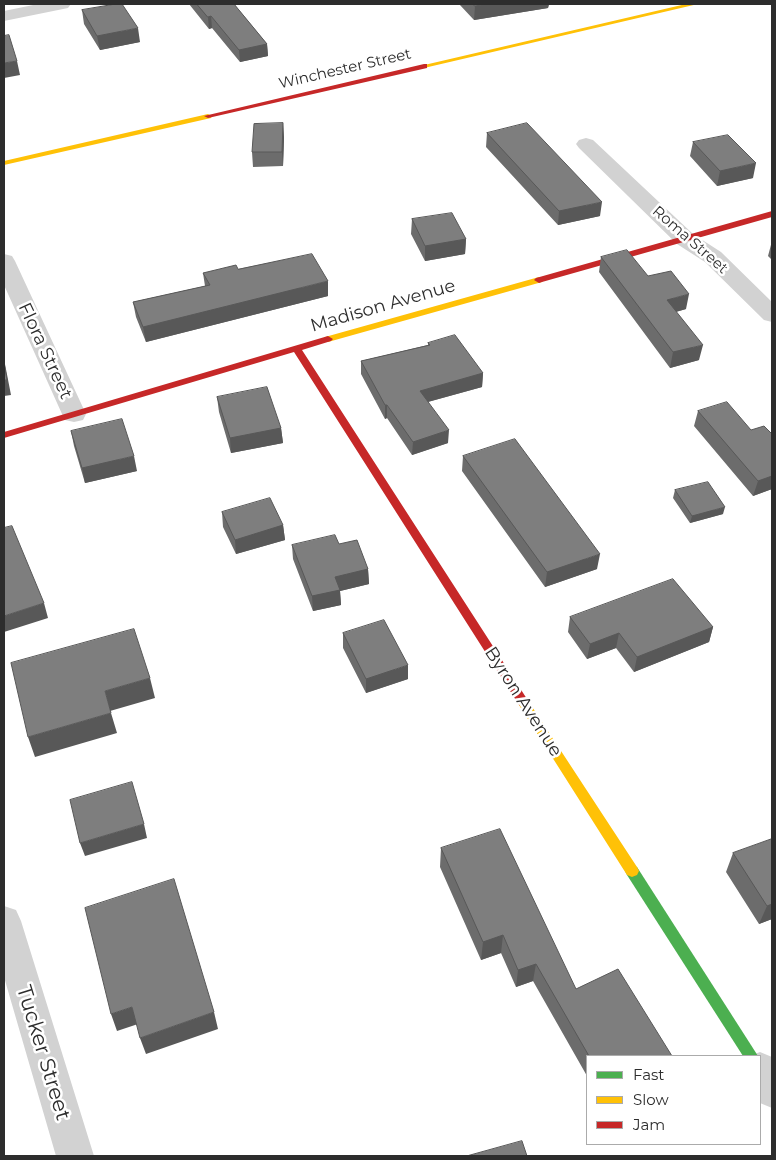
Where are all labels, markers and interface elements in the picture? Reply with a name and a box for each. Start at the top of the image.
street label: Winchester Street [277,45,413,93]
street label: Roma Street [649,202,731,278]
street label: Madison Avenue [308,275,458,337]
street label: Flora Street [13,299,77,403]
street label: Byron Avenue [480,643,566,761]
street label: Tucker Street [11,982,75,1124]
legend [586,1055,761,1145]
text: Fast [633,1065,664,1084]
text: Slow [633,1090,669,1109]
text: Jam [633,1115,665,1134]

